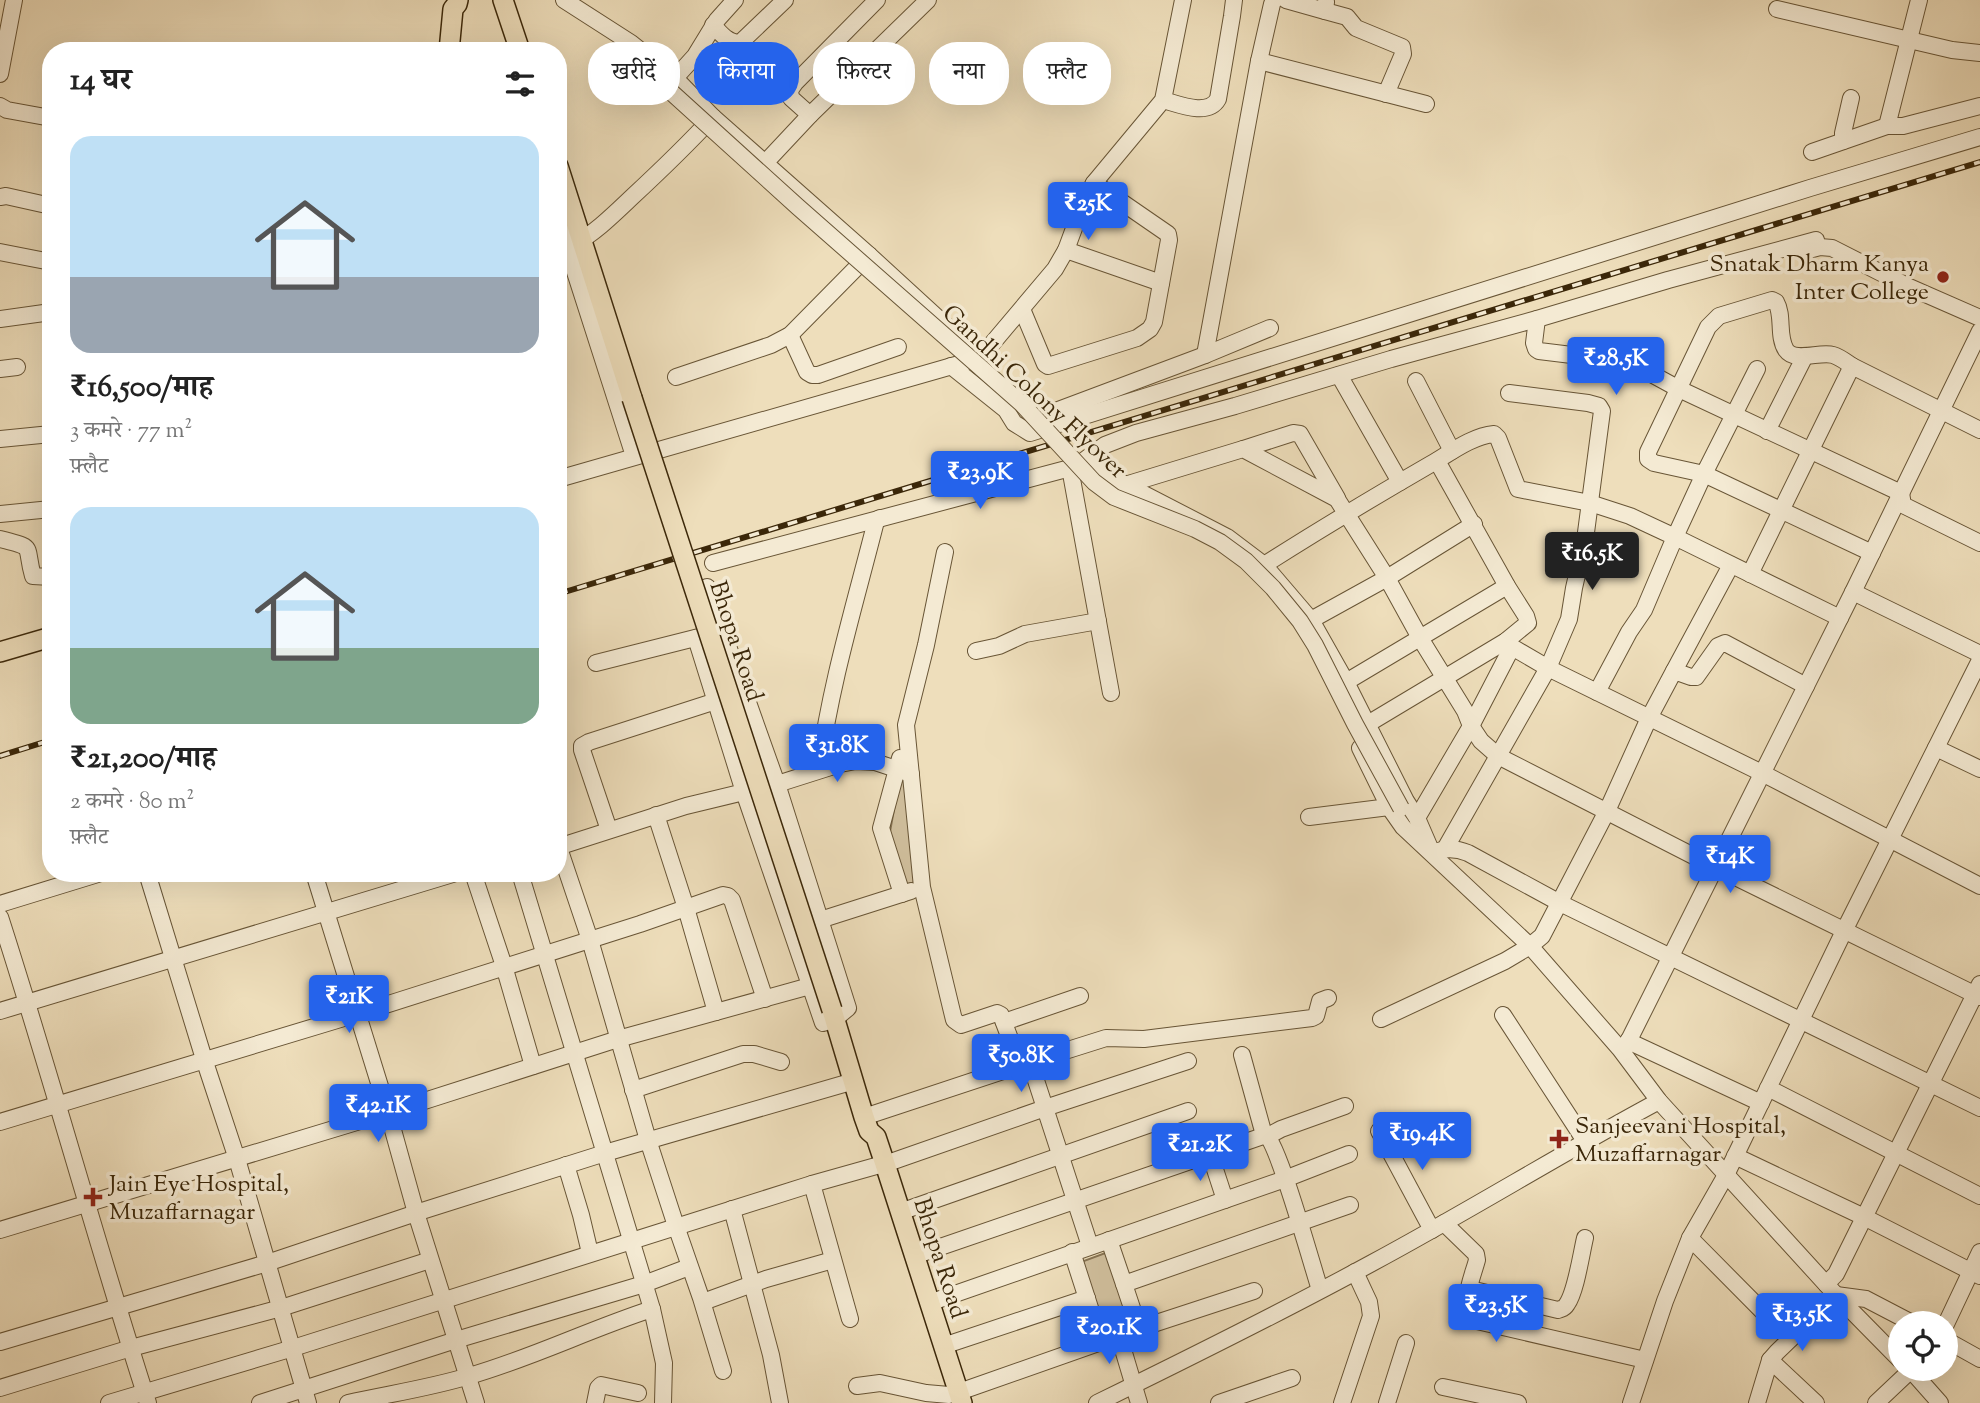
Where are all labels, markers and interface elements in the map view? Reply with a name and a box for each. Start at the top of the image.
chip: खरीदें [588,42,680,105]
chip: किराया [694,42,799,105]
chip: फ़िल्टर [813,42,915,105]
chip: नया [929,42,1009,105]
chip: फ़्लैट [1023,42,1111,105]
text: 14 घर [70,60,132,103]
icon: filters [501,65,539,103]
icon: home [242,182,368,308]
pin: ₹25K [1047,182,1129,242]
text: ₹25K [1064,188,1112,221]
place label: Snatak Dharm Kanya Inter College [1709,248,1929,310]
marker: Snatak Dharm Kanya Inter College [1935,269,1951,285]
street label: Gandhi Colony Flyover [934,298,1134,487]
pin: ₹28.5K [1559,338,1673,397]
text: ₹28.5K [1583,343,1649,376]
text: ₹16,500/माह [70,367,213,410]
text: 3 कमरे · 77 m² [70,415,192,448]
text: फ़्लैट [70,451,108,484]
pin: ₹23.9K [923,452,1037,511]
text: ₹23.9K [947,457,1013,490]
pin: ₹16.5K [1535,532,1649,592]
text: ₹16.5K [1561,538,1623,571]
icon: home [242,553,368,679]
street label: Bhopa Road [700,577,771,707]
pin: ₹31.8K [780,724,894,784]
text: ₹31.8K [805,730,869,763]
text: ₹21,200/माह [70,738,216,781]
text: 2 कमरे · 80 m² [70,786,194,819]
text: फ़्लैट [70,822,108,855]
pin: ₹14K [1689,836,1771,895]
text: ₹14K [1705,841,1755,874]
pin: ₹21K [308,976,390,1035]
text: ₹21K [325,981,373,1014]
pin: ₹50.8K [964,1034,1078,1094]
text: ₹50.8K [988,1040,1054,1073]
pin: ₹42.1K [321,1084,435,1144]
text: ₹42.1K [345,1090,411,1123]
place label: Sanjeevani Hospital, Muzaffarnagar [1575,1110,1786,1172]
pin: ₹19.4K [1365,1112,1479,1172]
text: ₹19.4K [1389,1118,1455,1151]
pin: ₹21.2K [1143,1124,1257,1183]
text: ₹21.2K [1168,1129,1232,1162]
marker: Sanjeevani Hospital, Muzaffarnagar [1549,1129,1569,1149]
place label: Jain Eye Hospital, Muzaffarnagar [107,1168,289,1230]
marker: Jain Eye Hospital, Muzaffarnagar [83,1187,103,1207]
street label: Bhopa Road [904,1194,975,1324]
pin: ₹23.5K [1439,1284,1553,1344]
text: ₹23.5K [1464,1290,1528,1323]
pin: ₹13.5K [1745,1294,1859,1353]
text: ₹13.5K [1772,1299,1832,1332]
pin: ₹20.1K [1052,1306,1166,1366]
map controls [1888,1311,1958,1381]
button: locate [1888,1311,1958,1381]
text: ₹20.1K [1076,1312,1142,1345]

